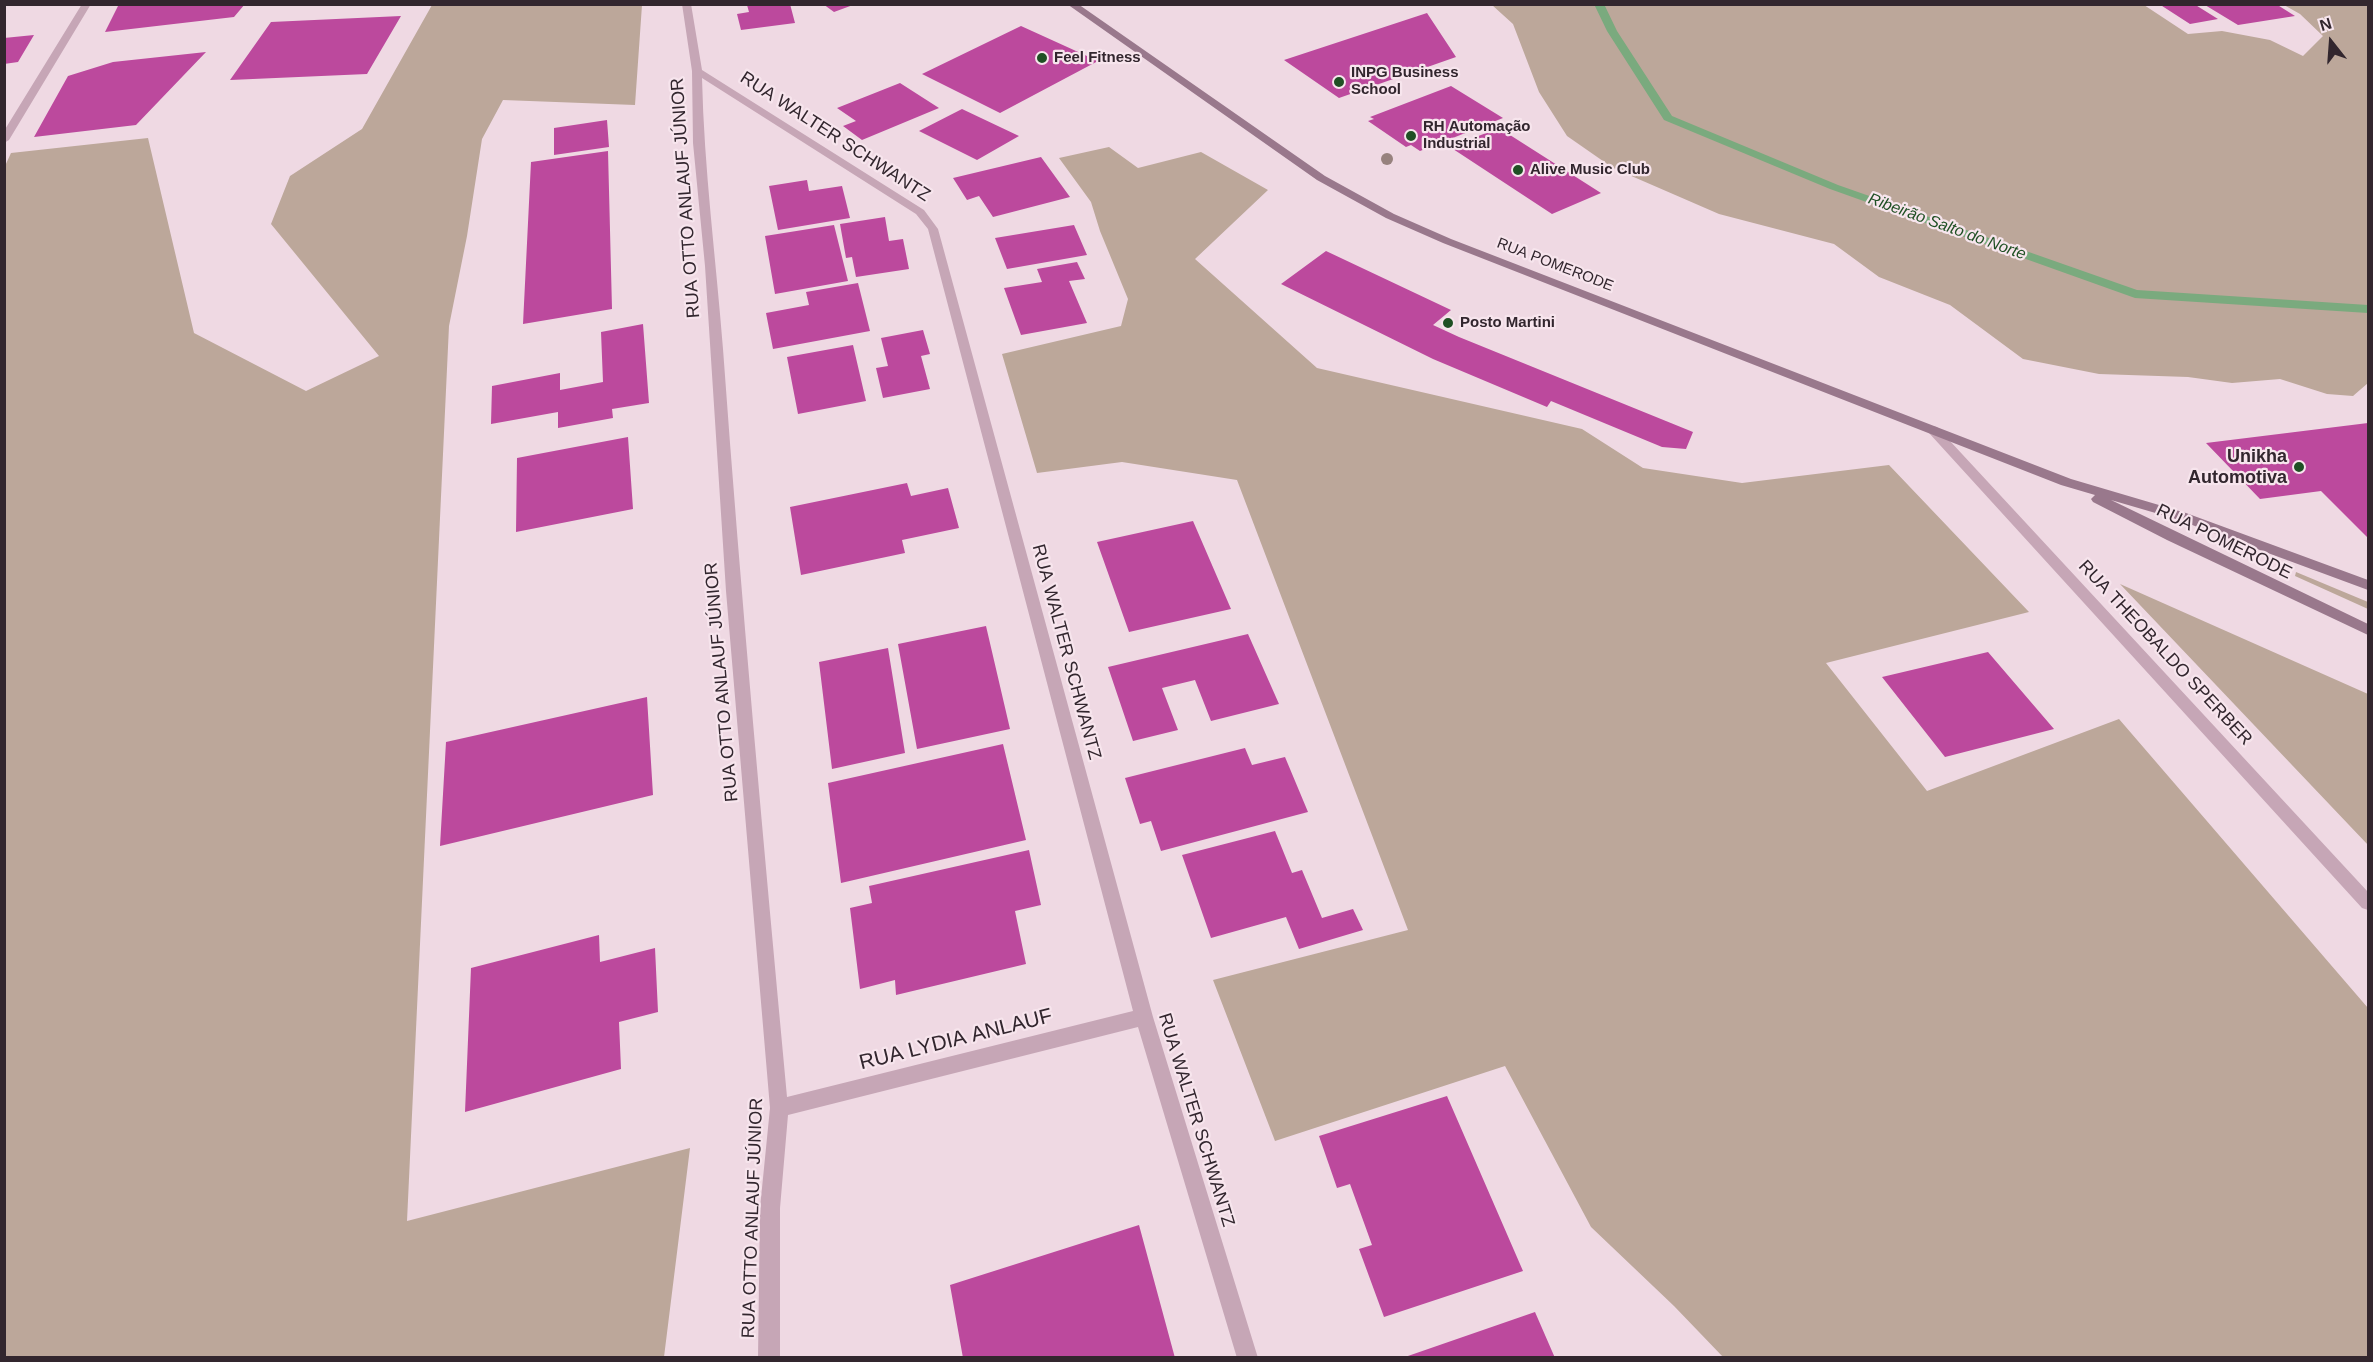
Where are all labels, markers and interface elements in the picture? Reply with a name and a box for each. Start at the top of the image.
north arrow [2301,12,2361,72]
text: N [2318,14,2334,34]
place label: Feel Fitness [1054,49,1141,67]
marker: Feel Fitness [1035,51,1049,65]
place label: INPG Business School [1351,64,1459,99]
street label: RUA WALTER SCHWANTZ [736,67,934,207]
marker: INPG Business School [1332,75,1346,89]
street label: RUA OTTO ANLAUF JÚNIOR [667,77,705,319]
place label: RH Automação Industrial [1423,118,1531,153]
marker: RH Automação Industrial [1404,129,1418,143]
place label: Alive Music Club [1530,161,1650,179]
marker: Alive Music Club [1511,163,1525,177]
water label: Ribeirão Salto do Norte [1866,190,2028,264]
street label: RUA POMERODE [1494,234,1616,296]
place label: Posto Martini [1460,314,1555,332]
marker: Posto Martini [1441,316,1455,330]
place label: Unikha Automotiva [2188,446,2287,488]
marker: Unikha Automotiva [2292,460,2306,474]
street label: RUA POMERODE [2153,500,2295,584]
street label: RUA WALTER SCHWANTZ [1027,542,1105,762]
street label: RUA THEOBALDO SPERBER [2074,556,2256,750]
street label: RUA OTTO ANLAUF JÚNIOR [701,561,743,803]
street label: RUA LYDIA ANLAUF [857,1004,1055,1076]
street label: RUA WALTER SCHWANTZ [1153,1011,1239,1229]
street label: RUA OTTO ANLAUF JÚNIOR [738,1097,768,1339]

